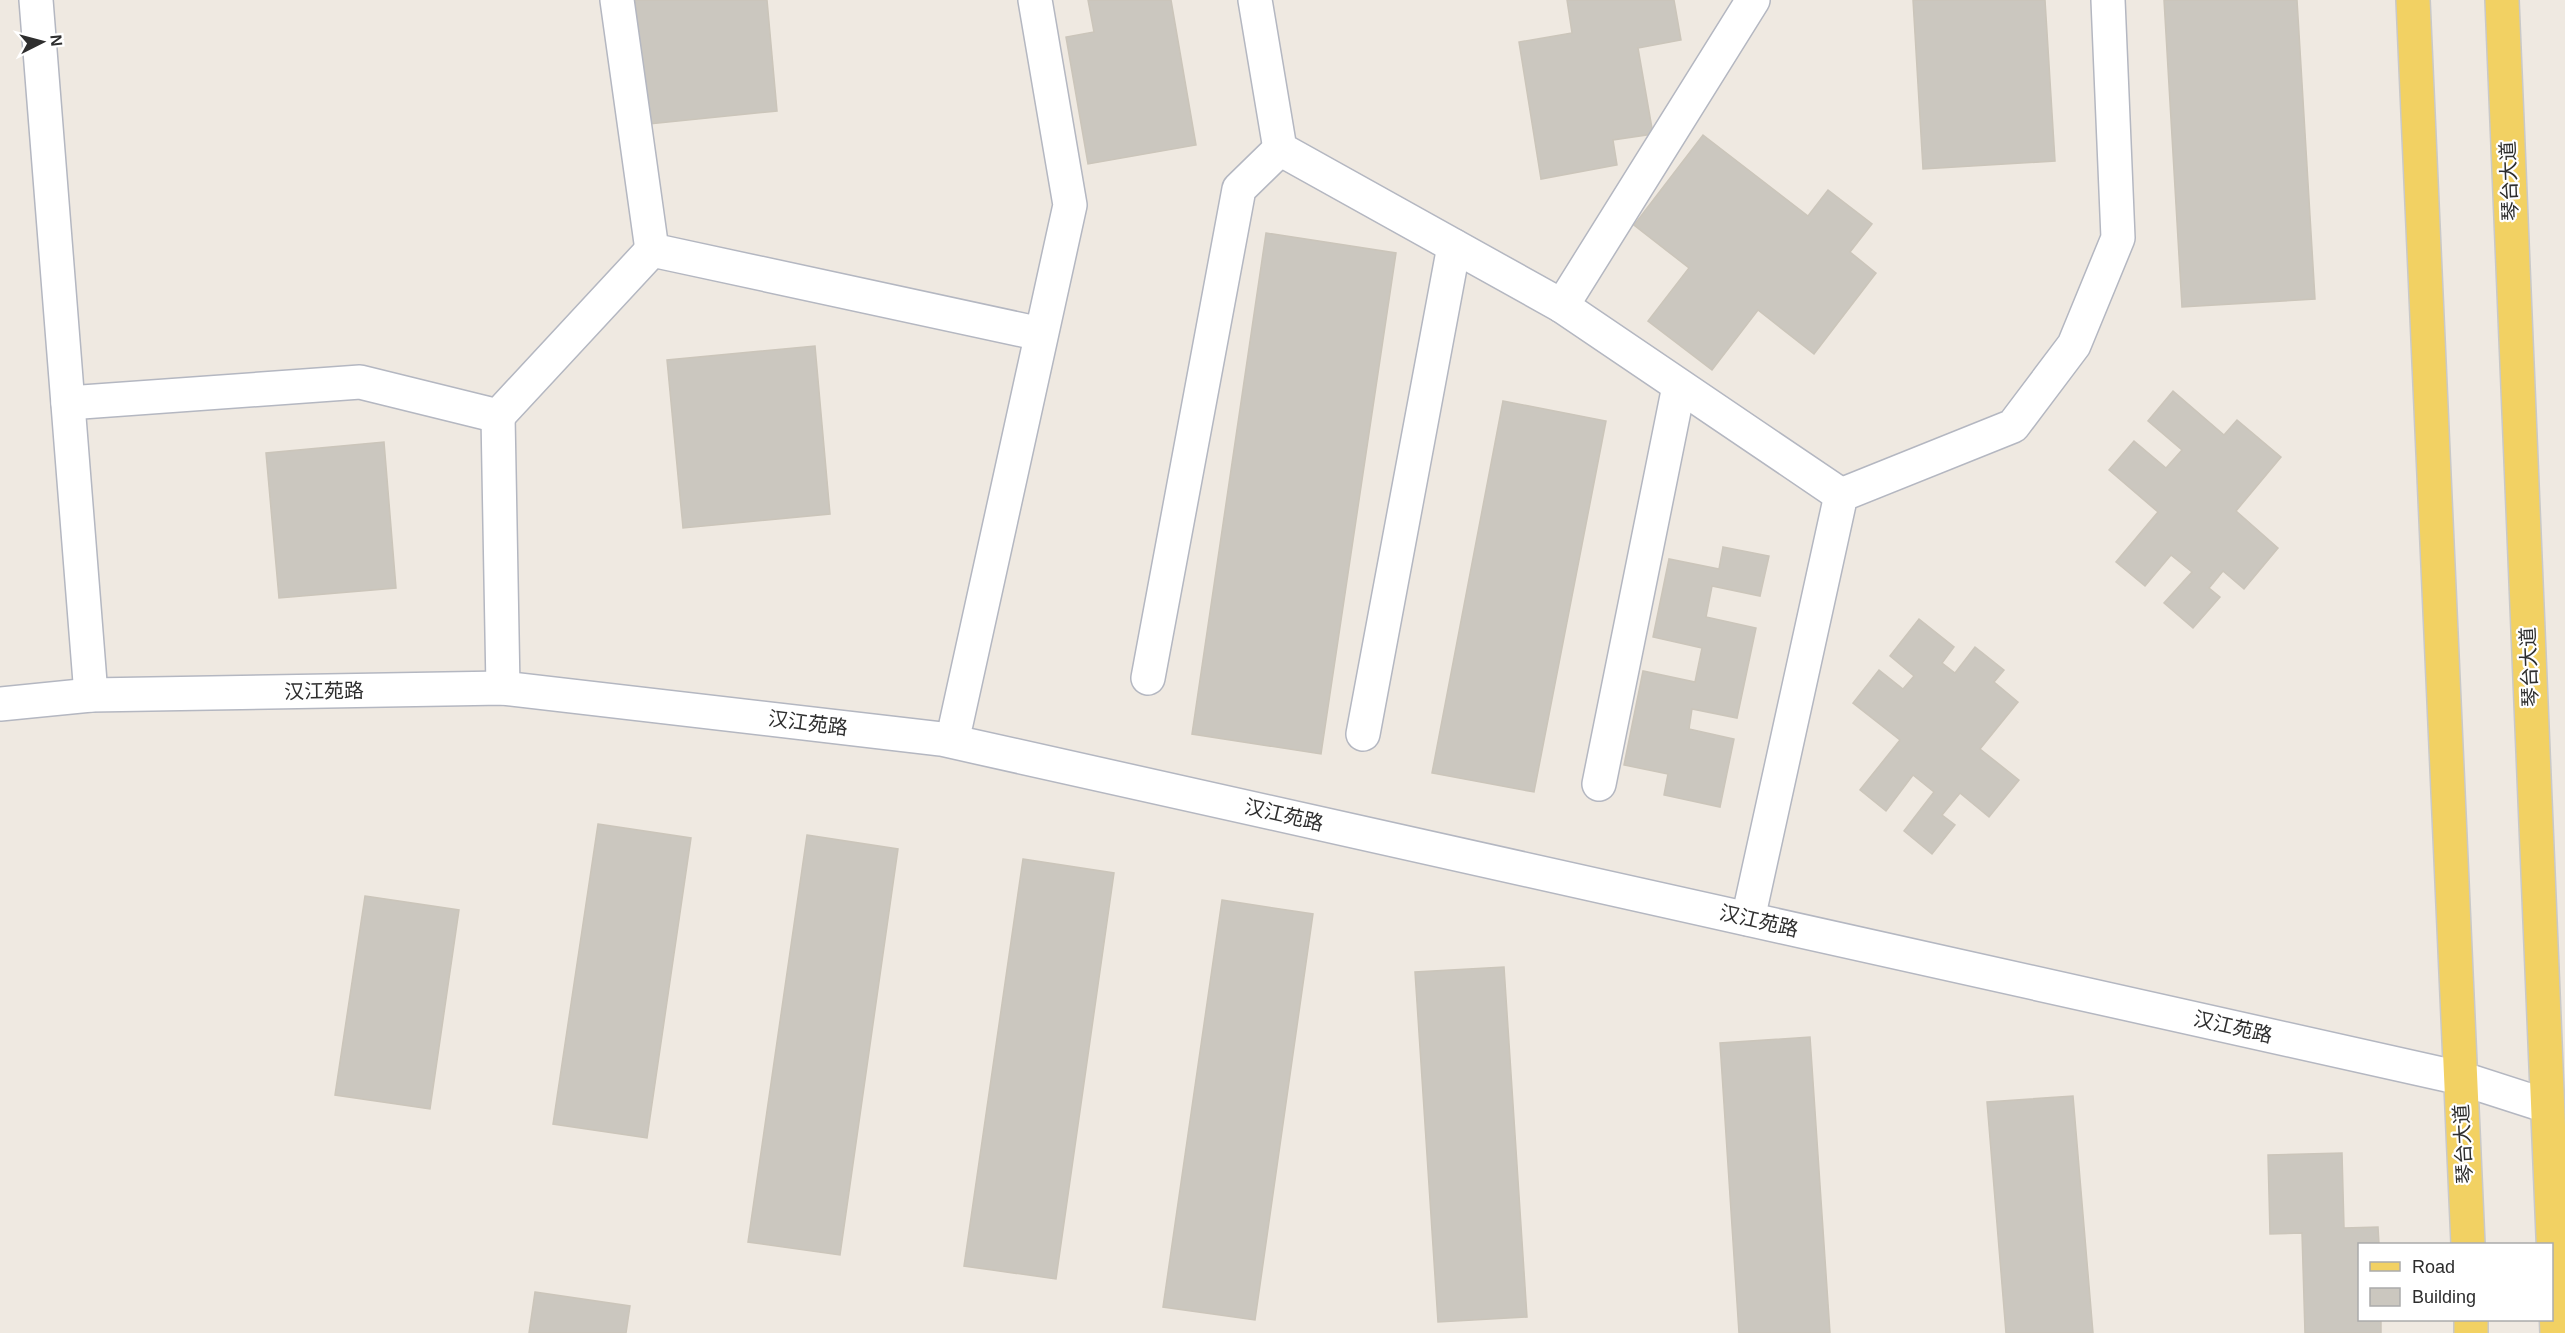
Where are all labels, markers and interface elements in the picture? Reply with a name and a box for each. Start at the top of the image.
north arrow [12,12,72,72]
text: N [47,34,65,47]
street label: 琴台大道 [2497,141,2521,221]
street label: 琴台大道 [2517,627,2541,707]
street label: 汉江苑路 [284,679,364,703]
street label: 汉江苑路 [767,707,849,739]
street label: 汉江苑路 [1243,795,1325,835]
street label: 汉江苑路 [1718,901,1800,941]
street label: 汉江苑路 [2192,1007,2274,1047]
street label: 琴台大道 [2450,1103,2476,1185]
legend [2358,1243,2553,1321]
text: Road [2412,1257,2455,1277]
text: Building [2412,1287,2476,1307]

